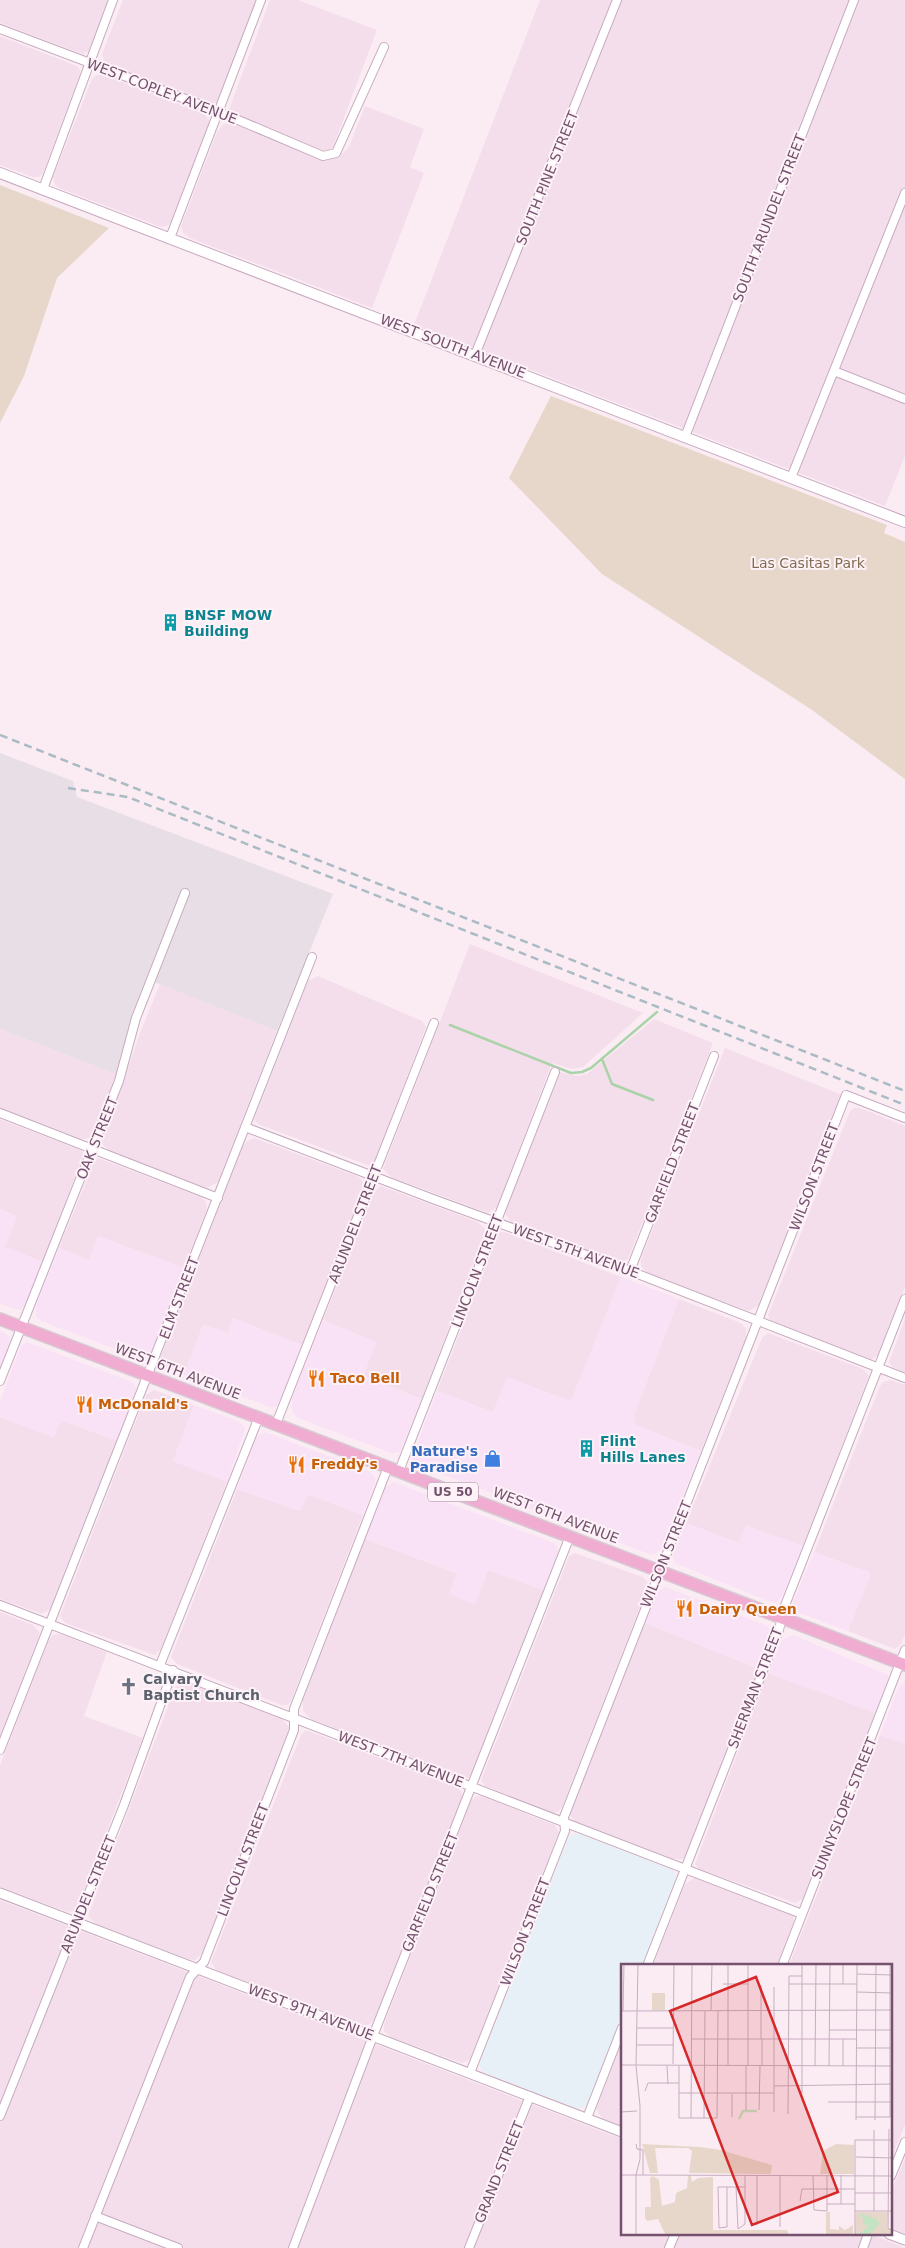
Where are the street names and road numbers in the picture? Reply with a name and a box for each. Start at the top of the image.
street label: WEST COPLEY AVENUE [84,55,240,127]
street label: SOUTH PINE STREET [513,108,581,247]
street label: SOUTH ARUNDEL STREET [729,131,809,304]
street label: WEST SOUTH AVENUE [378,311,528,381]
street label: OAK STREET [73,1094,121,1182]
street label: GARFIELD STREET [642,1100,702,1225]
street label: WILSON STREET [786,1120,842,1233]
street label: ARUNDEL STREET [325,1162,385,1285]
street label: LINCOLN STREET [448,1212,506,1330]
street label: WEST 5TH AVENUE [510,1221,642,1281]
street label: ELM STREET [156,1254,202,1341]
street label: WEST 6TH AVENUE [113,1340,243,1402]
road number: US 50 [428,1482,478,1501]
street label: WEST 6TH AVENUE [491,1484,621,1546]
street label: WILSON STREET [637,1498,695,1610]
street label: SHERMAN STREET [725,1625,786,1751]
street label: WEST 7TH AVENUE [336,1728,466,1790]
street label: SUNNYSLOPE STREET [808,1735,880,1881]
street label: LINCOLN STREET [214,1801,272,1919]
street label: GARFIELD STREET [399,1829,461,1954]
street label: ARUNDEL STREET [57,1832,119,1955]
street label: WILSON STREET [497,1875,553,1988]
street label: WEST 9TH AVENUE [246,1981,376,2043]
street label: GRAND STREET [471,2118,527,2225]

